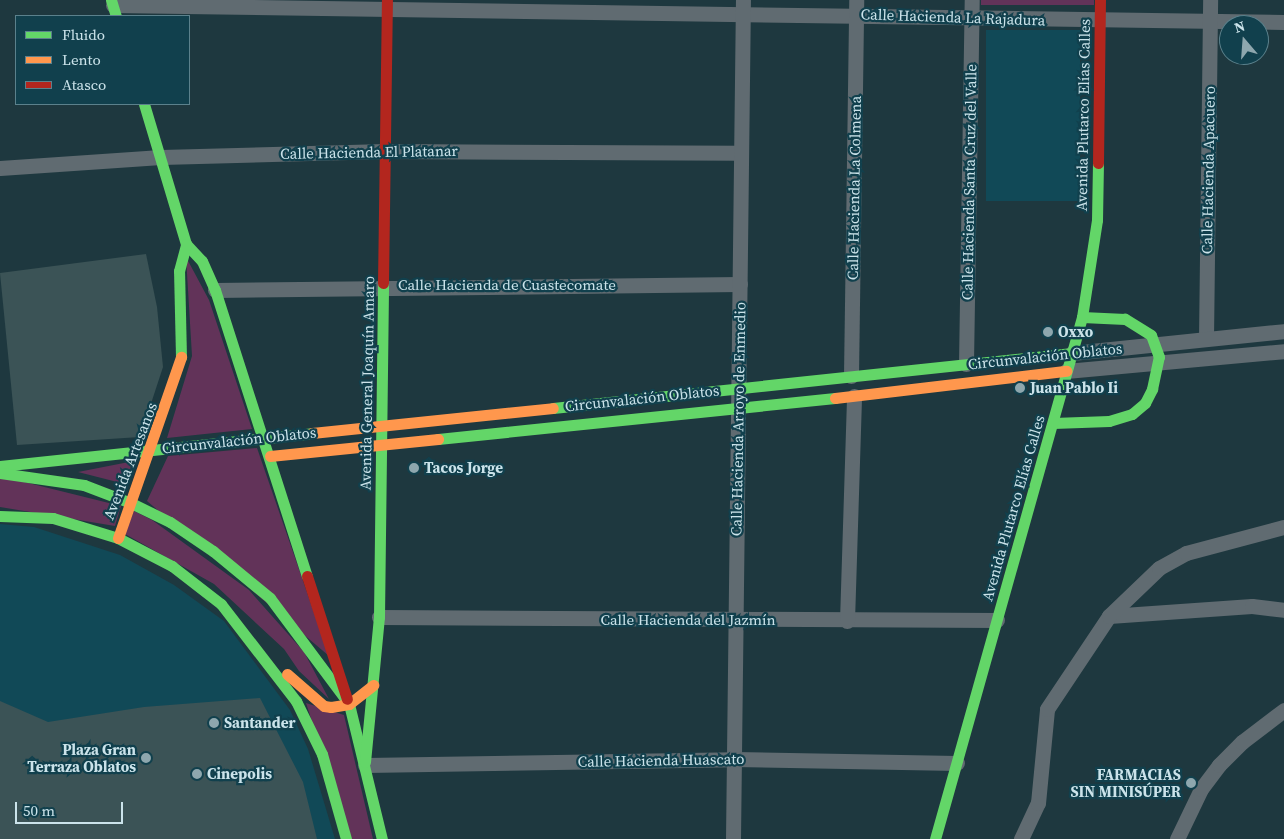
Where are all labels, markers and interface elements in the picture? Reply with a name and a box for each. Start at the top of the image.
street label: Calle Hacienda La Rajadura [860,5,1046,29]
legend [15,15,190,105]
north arrow [1219,15,1269,65]
text: N [1232,16,1248,38]
street label: Avenida Plutarco Elías Calles [1072,19,1094,211]
text: Fluido [62,24,105,45]
text: Lento [62,49,101,70]
street label: Calle Hacienda Santa Cruz del Valle [958,64,980,300]
text: Atasco [62,74,106,95]
street label: Calle Hacienda Apacuero [1198,86,1218,254]
street label: Calle Hacienda La Colmena [843,96,865,280]
street label: Calle Hacienda El Platanar [280,141,458,163]
street label: Avenida General Joaquín Amaro [356,276,378,490]
street label: Calle Hacienda de Cuastecomate [398,276,616,294]
street label: Calle Hacienda Arroyo de Enmedio [727,302,749,536]
place label: Oxxo [1058,323,1093,341]
marker: Oxxo [1042,326,1054,338]
street label: Circunvalación Oblatos [967,339,1123,373]
place label: Juan Pablo Ii [1030,379,1118,397]
street label: Circunvalación Oblatos [564,381,720,415]
marker: Juan Pablo Ii [1014,382,1026,394]
street label: Avenida Artesanos [99,400,161,522]
street label: Avenida Plutarco Elías Calles [978,413,1048,603]
street label: Circunvalación Oblatos [161,423,317,457]
place label: Tacos Jorge [424,459,503,477]
marker: Tacos Jorge [408,462,420,474]
street label: Calle Hacienda del Jazmín [600,611,776,629]
place label: Santander [224,714,295,732]
marker: Santander [208,717,220,729]
place label: Plaza Gran Terraza Oblatos [27,740,136,775]
street label: Calle Hacienda Huascato [577,750,745,770]
marker: Plaza Gran Terraza Oblatos [140,752,152,764]
place label: Cinepolis [207,765,272,783]
place label: FARMACIAS SIN MINISÚPER [1070,765,1181,800]
marker: Cinepolis [191,768,203,780]
marker: FARMACIAS SIN MINISÚPER [1185,777,1197,789]
scale bar [18,792,125,824]
text: 50 m [23,800,55,821]

